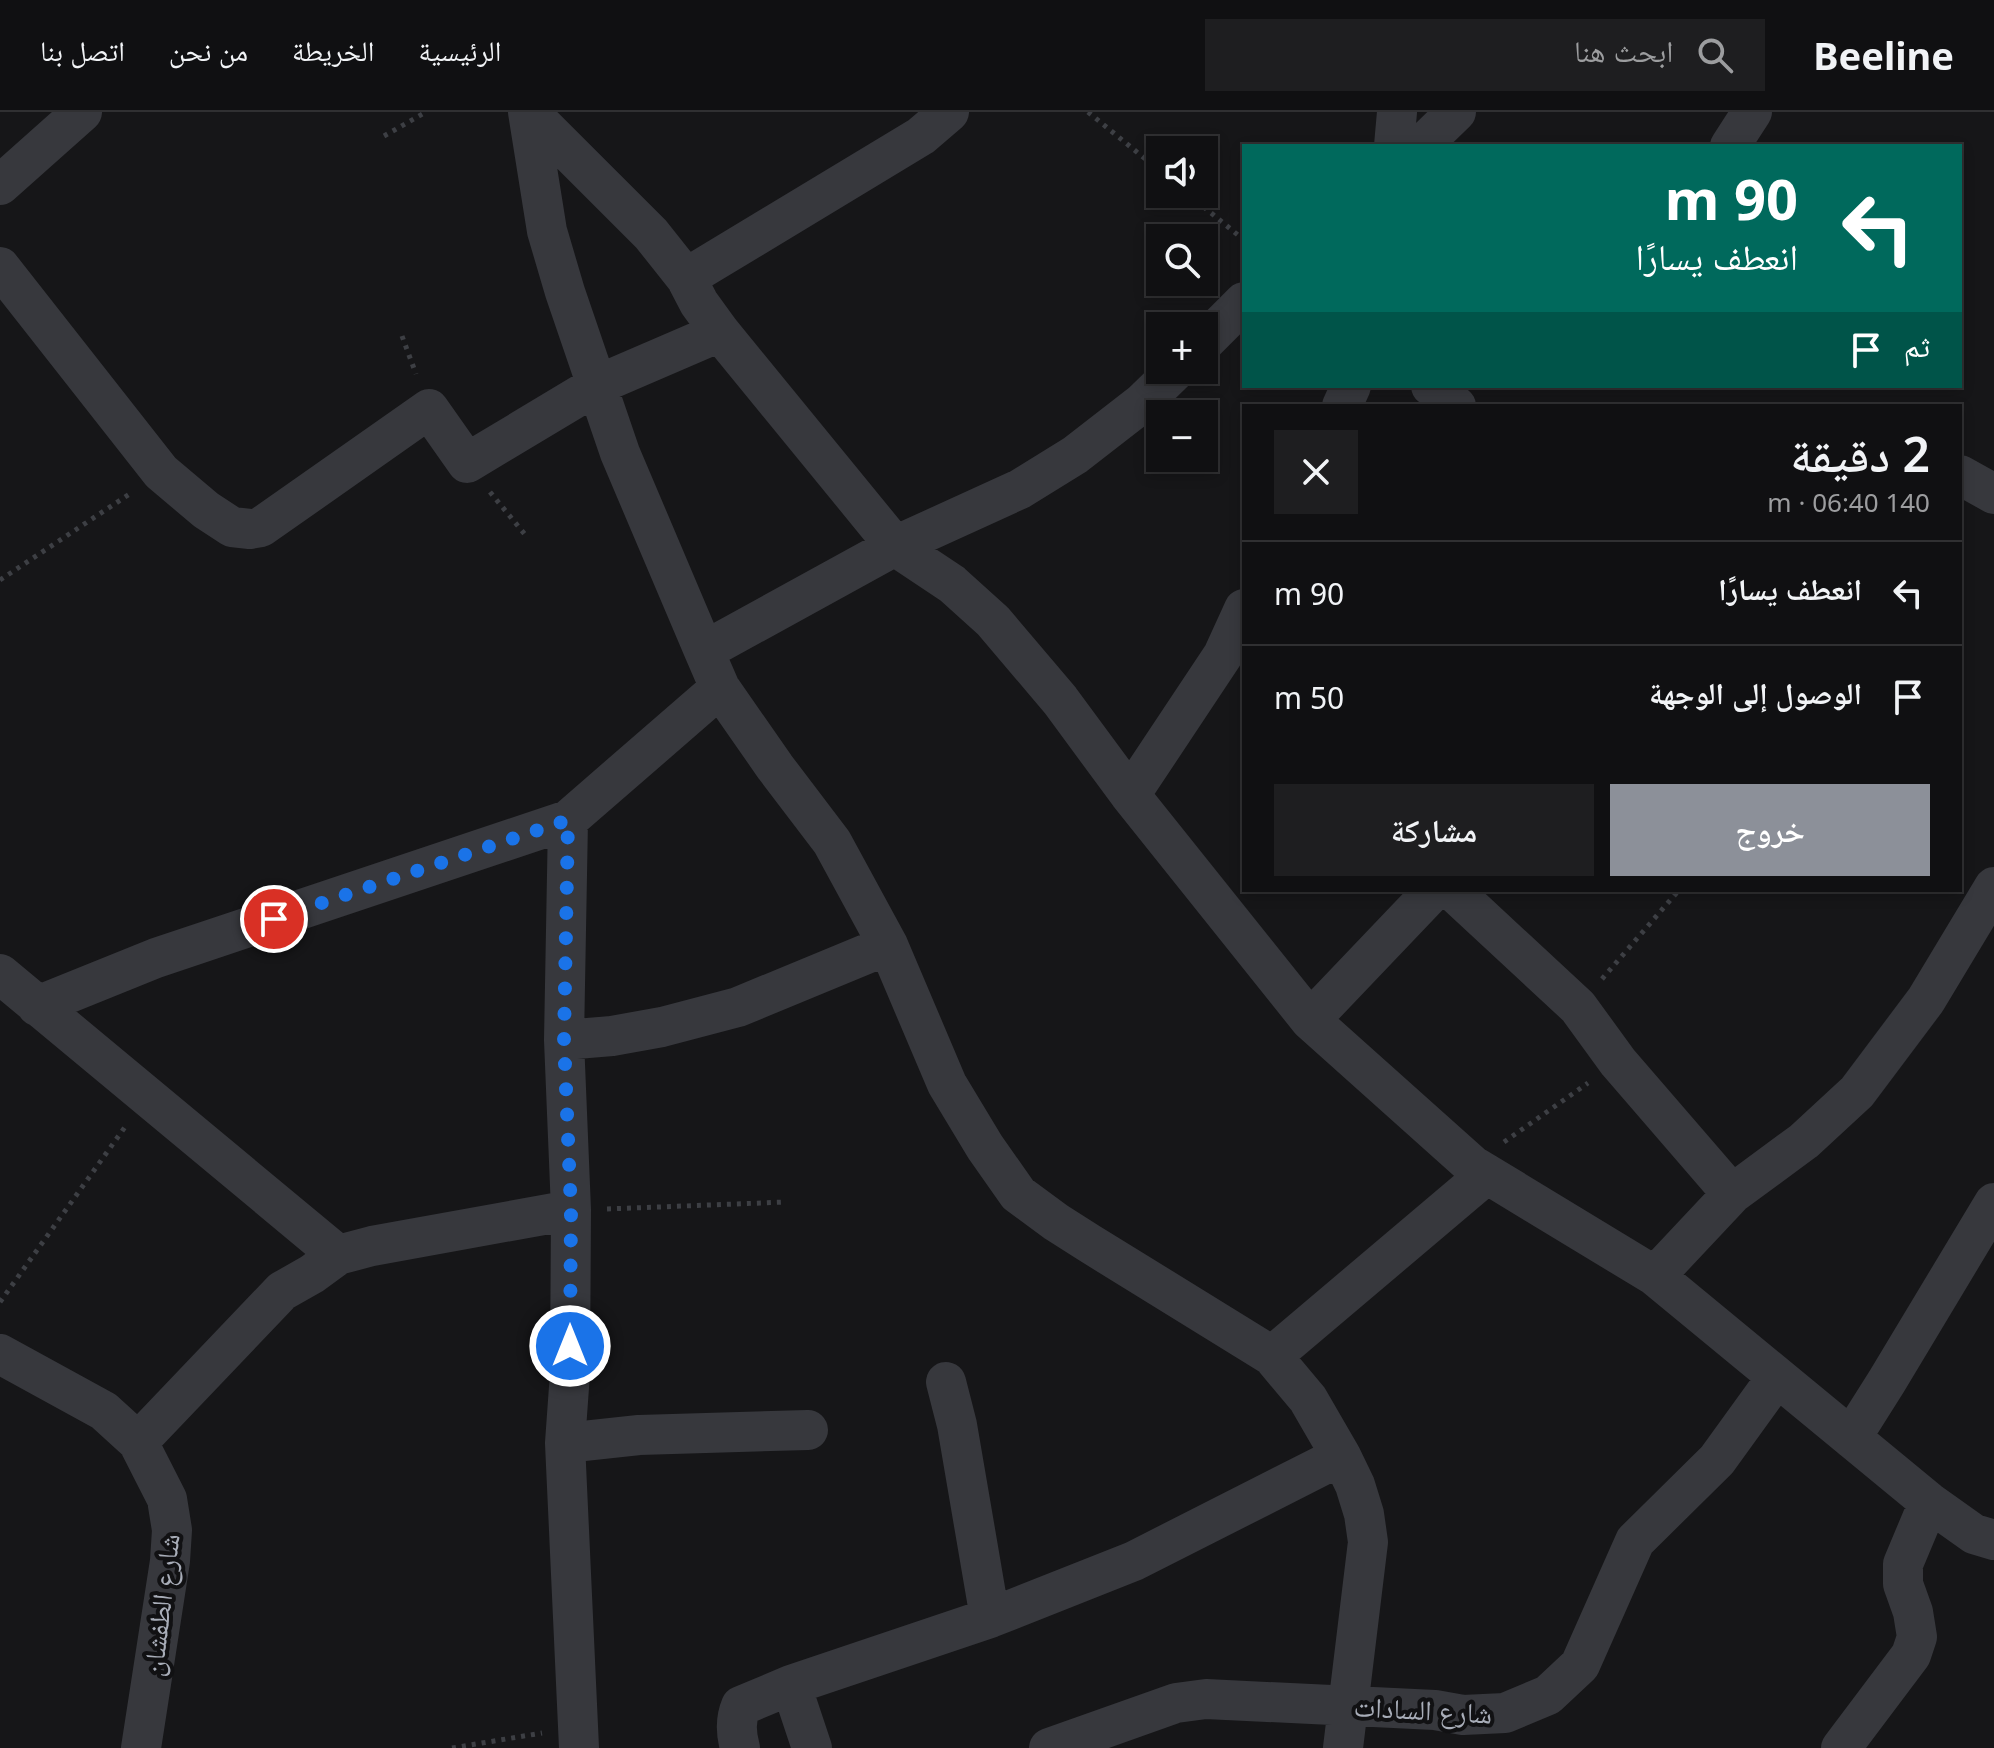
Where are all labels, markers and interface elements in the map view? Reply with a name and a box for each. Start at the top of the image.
search box [1205,19,1765,91]
text: Beeline [1813,29,1954,81]
text: ابحث هنا [1574,30,1673,71]
text: اتصل بنا [40,31,125,69]
text: من نحن [169,31,248,69]
text: الخريطة [292,31,374,69]
text: الرئيسية [418,31,501,69]
icon: search [1693,33,1737,77]
map controls [1146,136,1218,472]
button: sound [1146,136,1218,208]
text: 90 m [1665,160,1798,236]
icon: left [1826,176,1930,280]
button: search [1146,224,1218,296]
text: انعطف يسارًا [1635,232,1798,281]
button: + [1146,312,1218,384]
text: ثم [1904,325,1930,366]
icon: arrive [1844,328,1888,372]
button: − [1146,400,1218,472]
text: 2 دقيقة [1790,421,1930,486]
button: close [1274,430,1358,514]
text: 140 m · 06:40 [1767,484,1930,520]
text: انعطف يسارًا [1718,568,1862,609]
icon: left [1886,571,1930,615]
text: 90 m [1274,573,1344,614]
text: الوصول إلى الوجهة [1649,672,1862,713]
icon: arrive [1886,675,1930,719]
text: 50 m [1274,677,1344,718]
button: مشاركة [1274,784,1594,876]
button: خروج [1610,784,1930,876]
pin [240,885,308,953]
icon: arrive [252,897,296,941]
position arrow [528,1304,612,1388]
street label: شارع الطفشان [132,1531,188,1679]
street label: شارع السادات [1353,1686,1493,1732]

